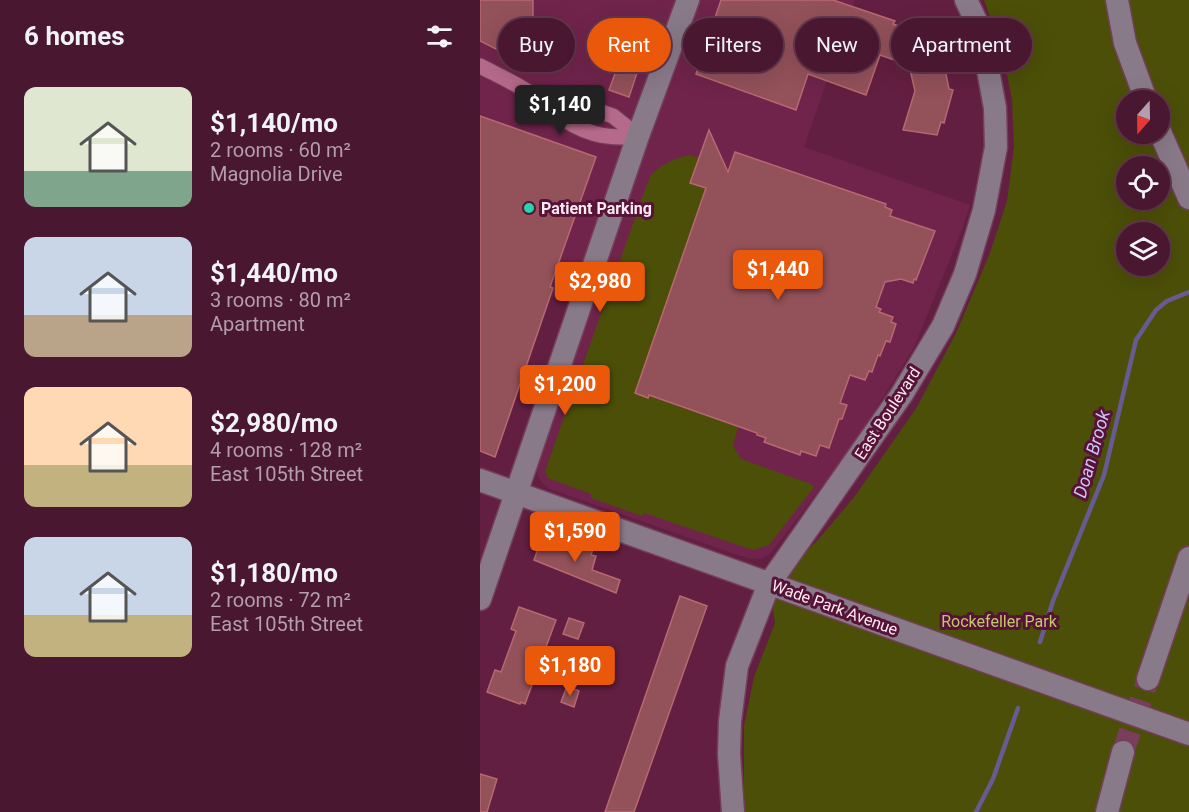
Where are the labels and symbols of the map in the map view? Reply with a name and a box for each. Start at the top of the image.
pin: $1,140 [511,85,609,136]
north arrow [1116,90,1170,144]
place label: Patient Parking [541,199,652,218]
marker: Patient Parking [522,201,536,215]
pin: $1,440 [729,250,827,301]
pin: $2,980 [551,262,649,313]
street label: East Boulevard [851,364,924,463]
pin: $1,200 [516,365,614,416]
water label: Doan Brook [1069,406,1114,500]
pin: $1,590 [526,512,624,563]
street label: Wade Park Avenue [769,576,900,639]
park label: Rockefeller Park [941,612,1058,631]
pin: $1,180 [521,646,619,697]

